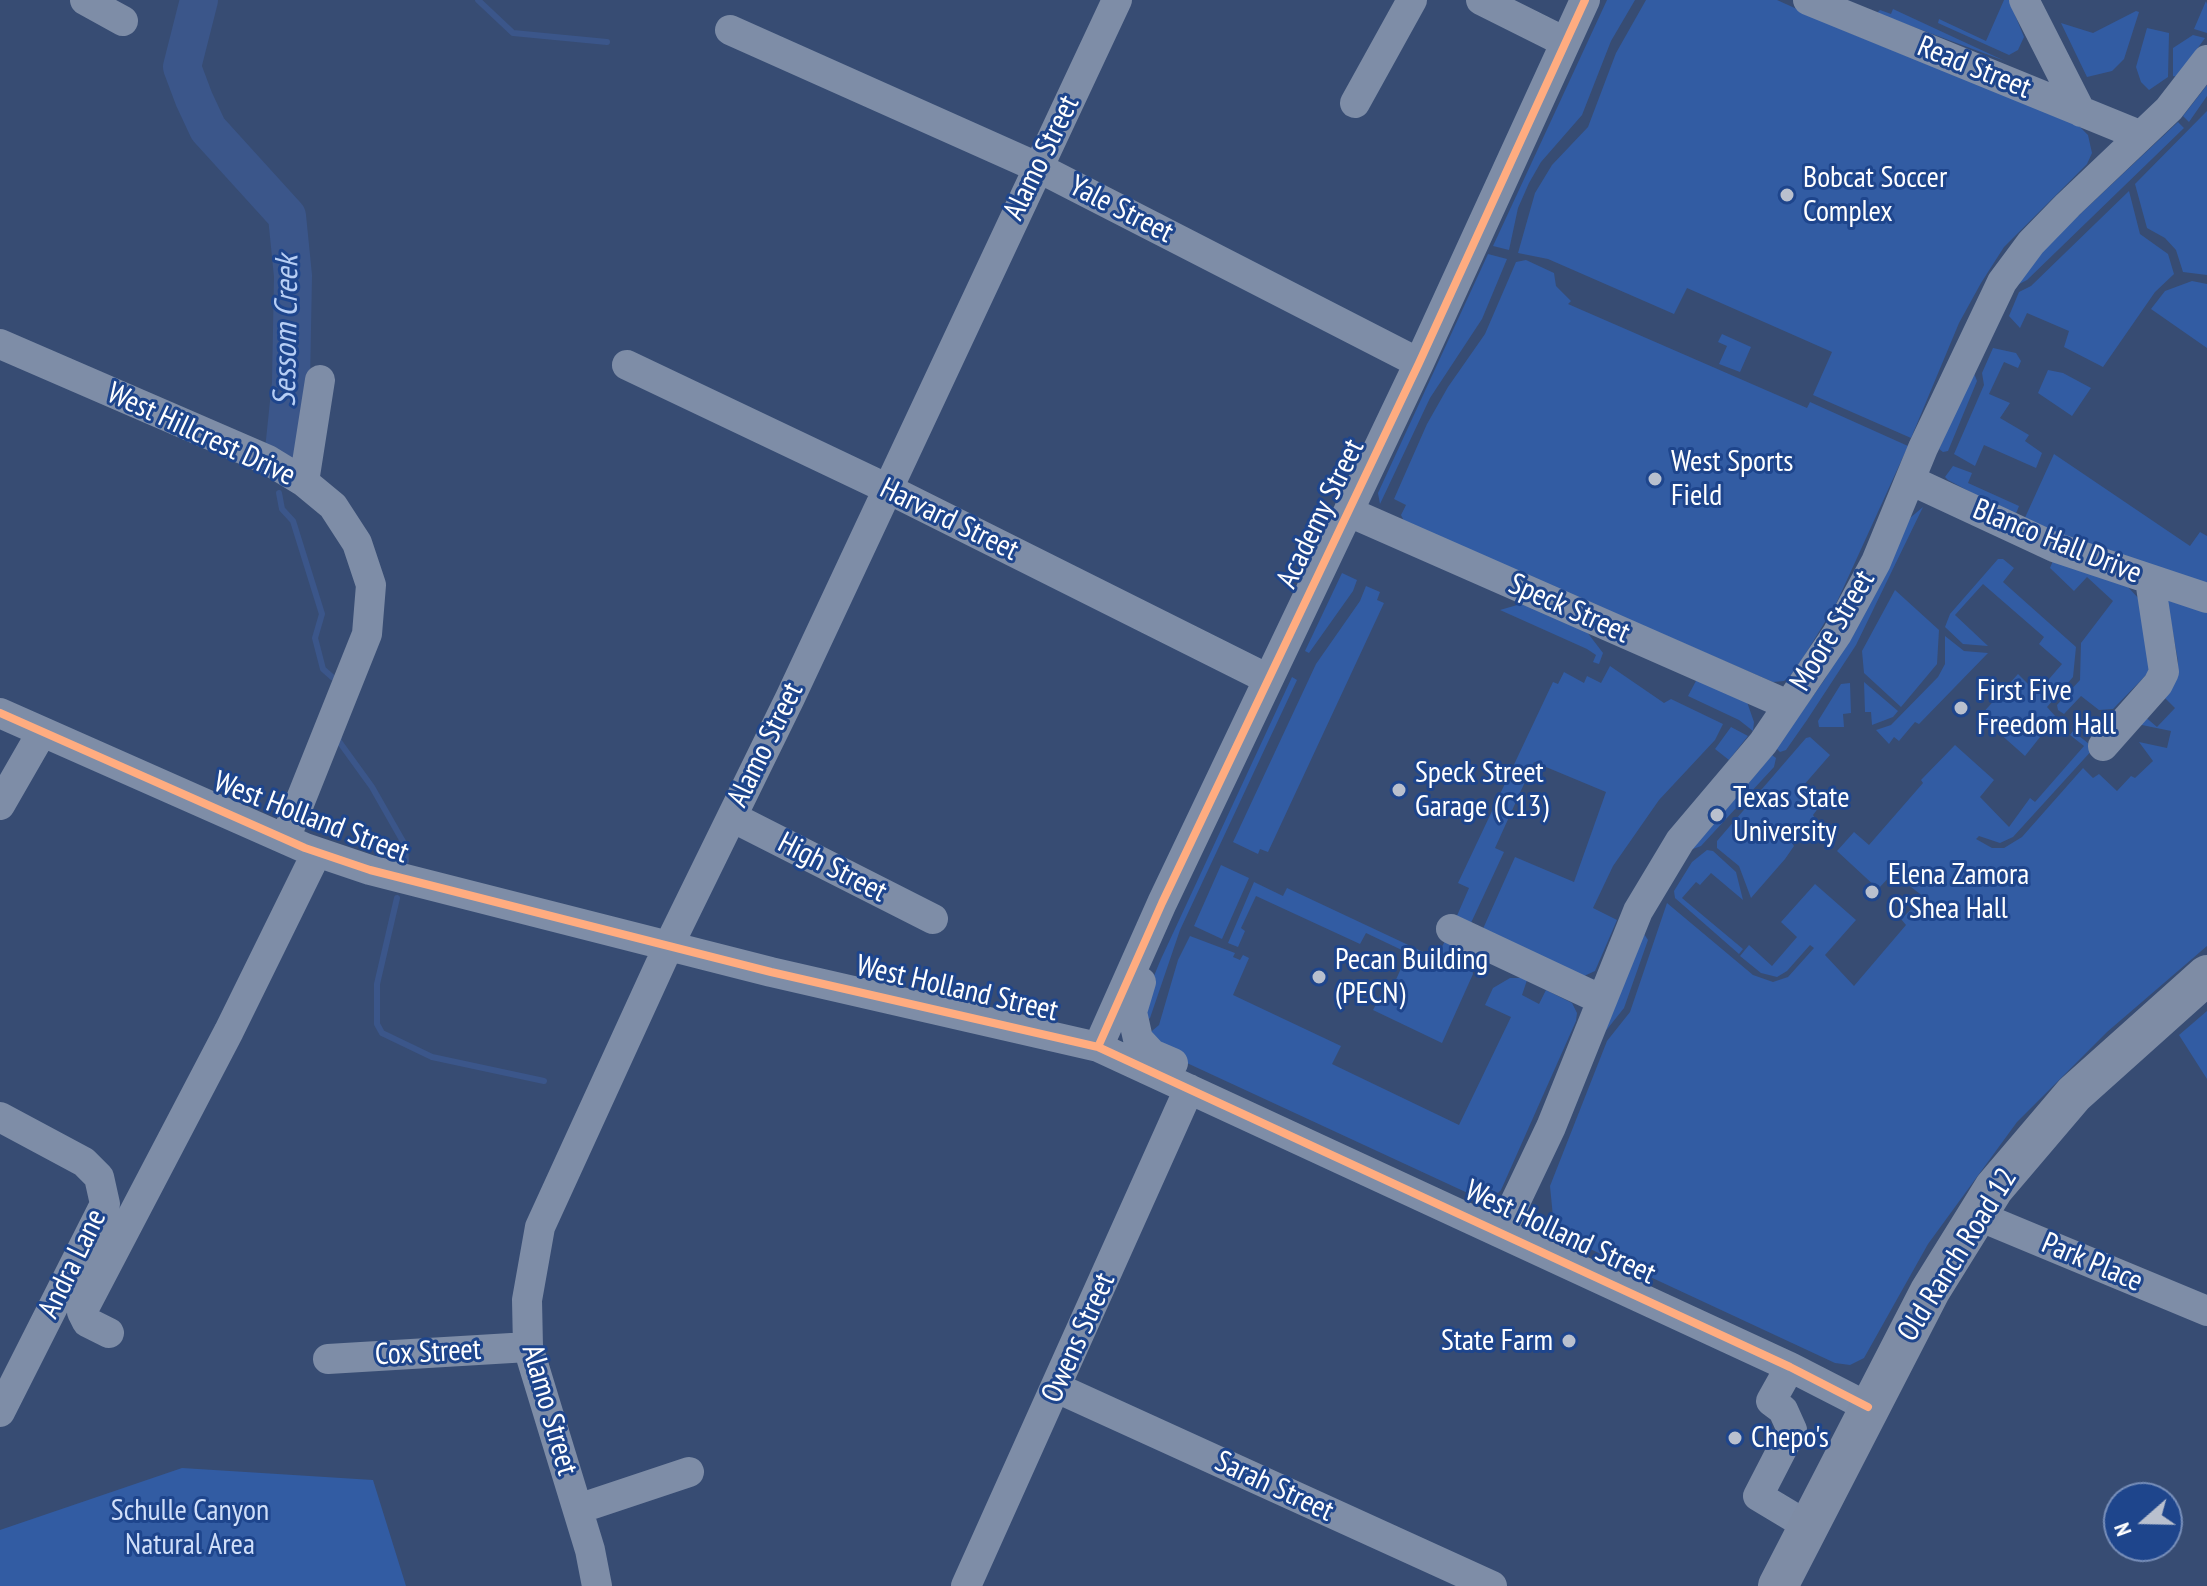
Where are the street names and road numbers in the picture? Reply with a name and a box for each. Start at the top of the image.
street label: Read Street [1912,29,2036,107]
street label: Alamo Street [996,90,1088,226]
street label: Yale Street [1063,169,1179,251]
street label: West Hillcrest Drive [101,376,301,494]
street label: Academy Street [1269,434,1373,594]
street label: Harvard Street [874,471,1024,569]
street label: Blanco Hall Drive [1967,492,2147,592]
street label: Moore Street [1783,564,1883,698]
street label: Speck Street [1503,566,1635,652]
street label: Alamo Street [720,677,812,813]
street label: West Holland Street [208,764,414,872]
street label: High Street [772,825,892,911]
street label: West Holland Street [853,948,1061,1030]
street label: Old Ranch Road 12 [1890,1162,2026,1348]
street label: West Holland Street [1459,1173,1661,1293]
street label: Andra Lane [31,1204,115,1324]
street label: Park Place [2036,1226,2148,1300]
street label: Owens Street [1034,1268,1124,1408]
street label: Cox Street [374,1332,482,1374]
street label: Alamo Street [513,1341,585,1479]
street label: Sarah Street [1209,1444,1339,1530]

